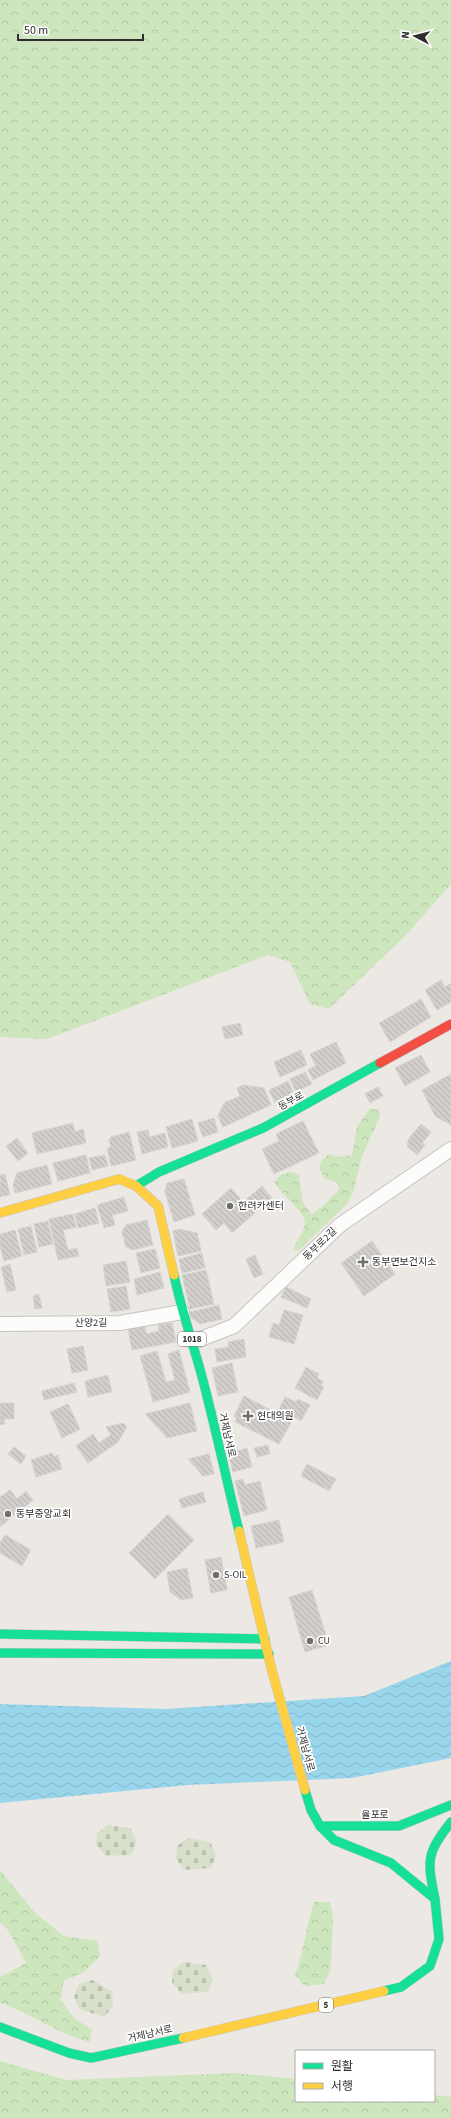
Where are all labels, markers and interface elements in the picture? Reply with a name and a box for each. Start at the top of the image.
scale bar [18,16,143,42]
north arrow [395,16,435,56]
text: 50 m [24,22,48,39]
text: N [398,30,413,39]
street label: 동부로 [276,1088,306,1114]
place label: 한려카센터 [238,1199,284,1213]
marker: 한려카센터 [225,1201,235,1211]
street label: 동부로2길 [300,1224,340,1264]
place label: 동부면보건지소 [372,1255,436,1269]
marker: 동부면보건지소 [357,1256,369,1268]
street label: 산양2길 [75,1316,107,1330]
road number: 1018 [178,1332,206,1346]
place label: 현대의원 [257,1409,294,1423]
marker: 현대의원 [242,1410,254,1422]
street label: 거제남서로 [215,1411,239,1459]
place label: 동부중앙교회 [16,1507,71,1521]
marker: 동부중앙교회 [3,1509,13,1519]
place label: S-OIL [224,1568,247,1582]
marker: S-OIL [211,1570,221,1580]
place label: CU [318,1634,330,1648]
marker: CU [305,1636,315,1646]
street label: 거제남서로 [292,1725,318,1773]
street label: 율포로 [361,1808,389,1822]
road number: 5 [319,1998,333,2012]
street label: 거제남서로 [126,2022,174,2046]
legend [295,2050,435,2102]
text: 원활 [331,2058,353,2075]
text: 서행 [331,2078,353,2095]

